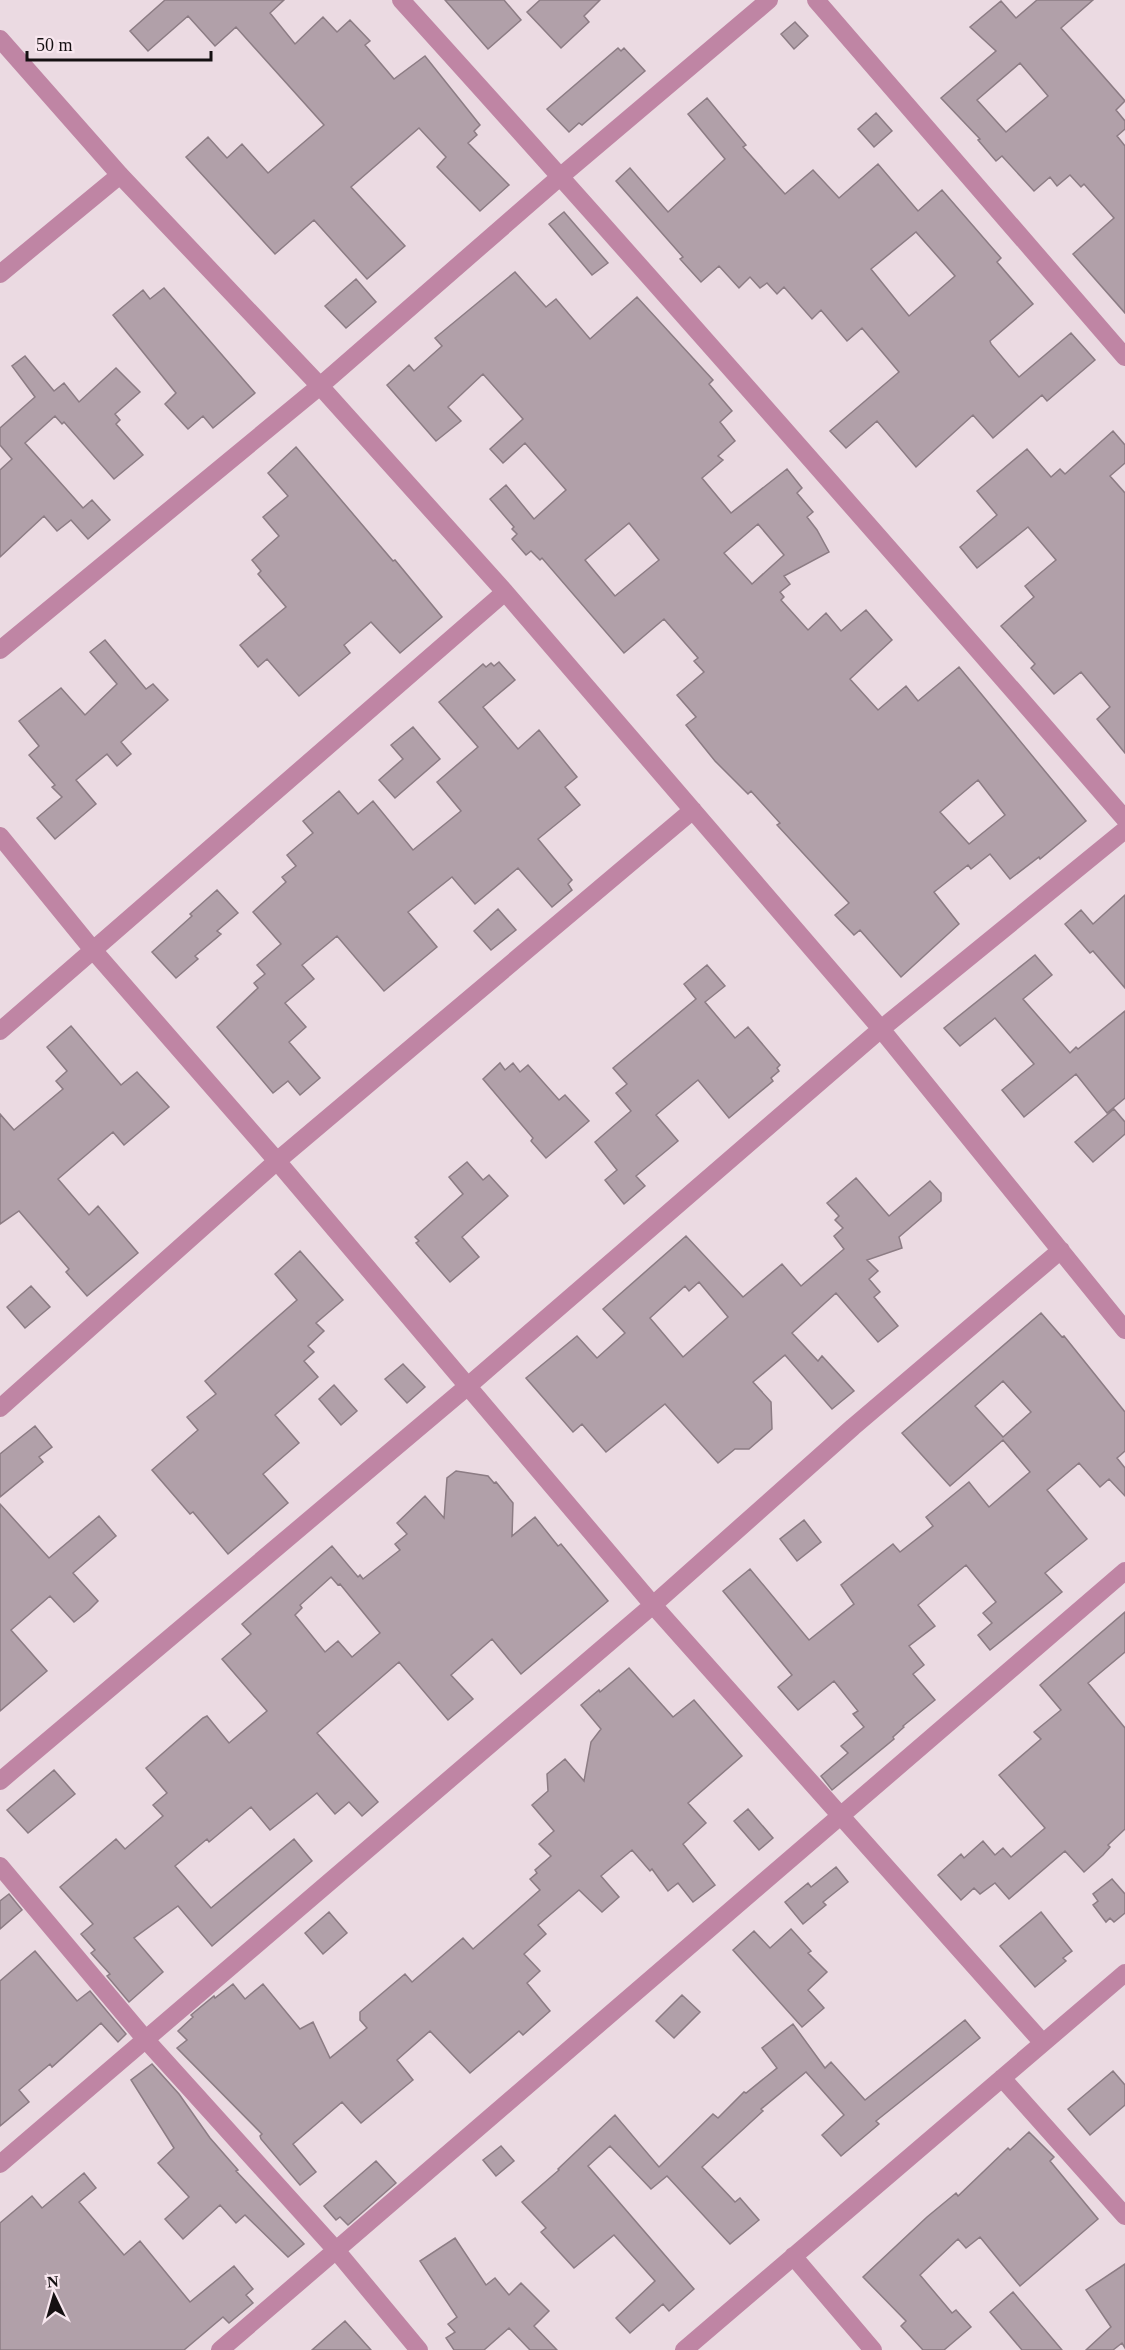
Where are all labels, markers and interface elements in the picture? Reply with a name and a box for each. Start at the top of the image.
scale bar [27,24,212,62]
text: 50 m [36,35,73,55]
north arrow [24,2266,84,2326]
text: N [46,2273,60,2291]

